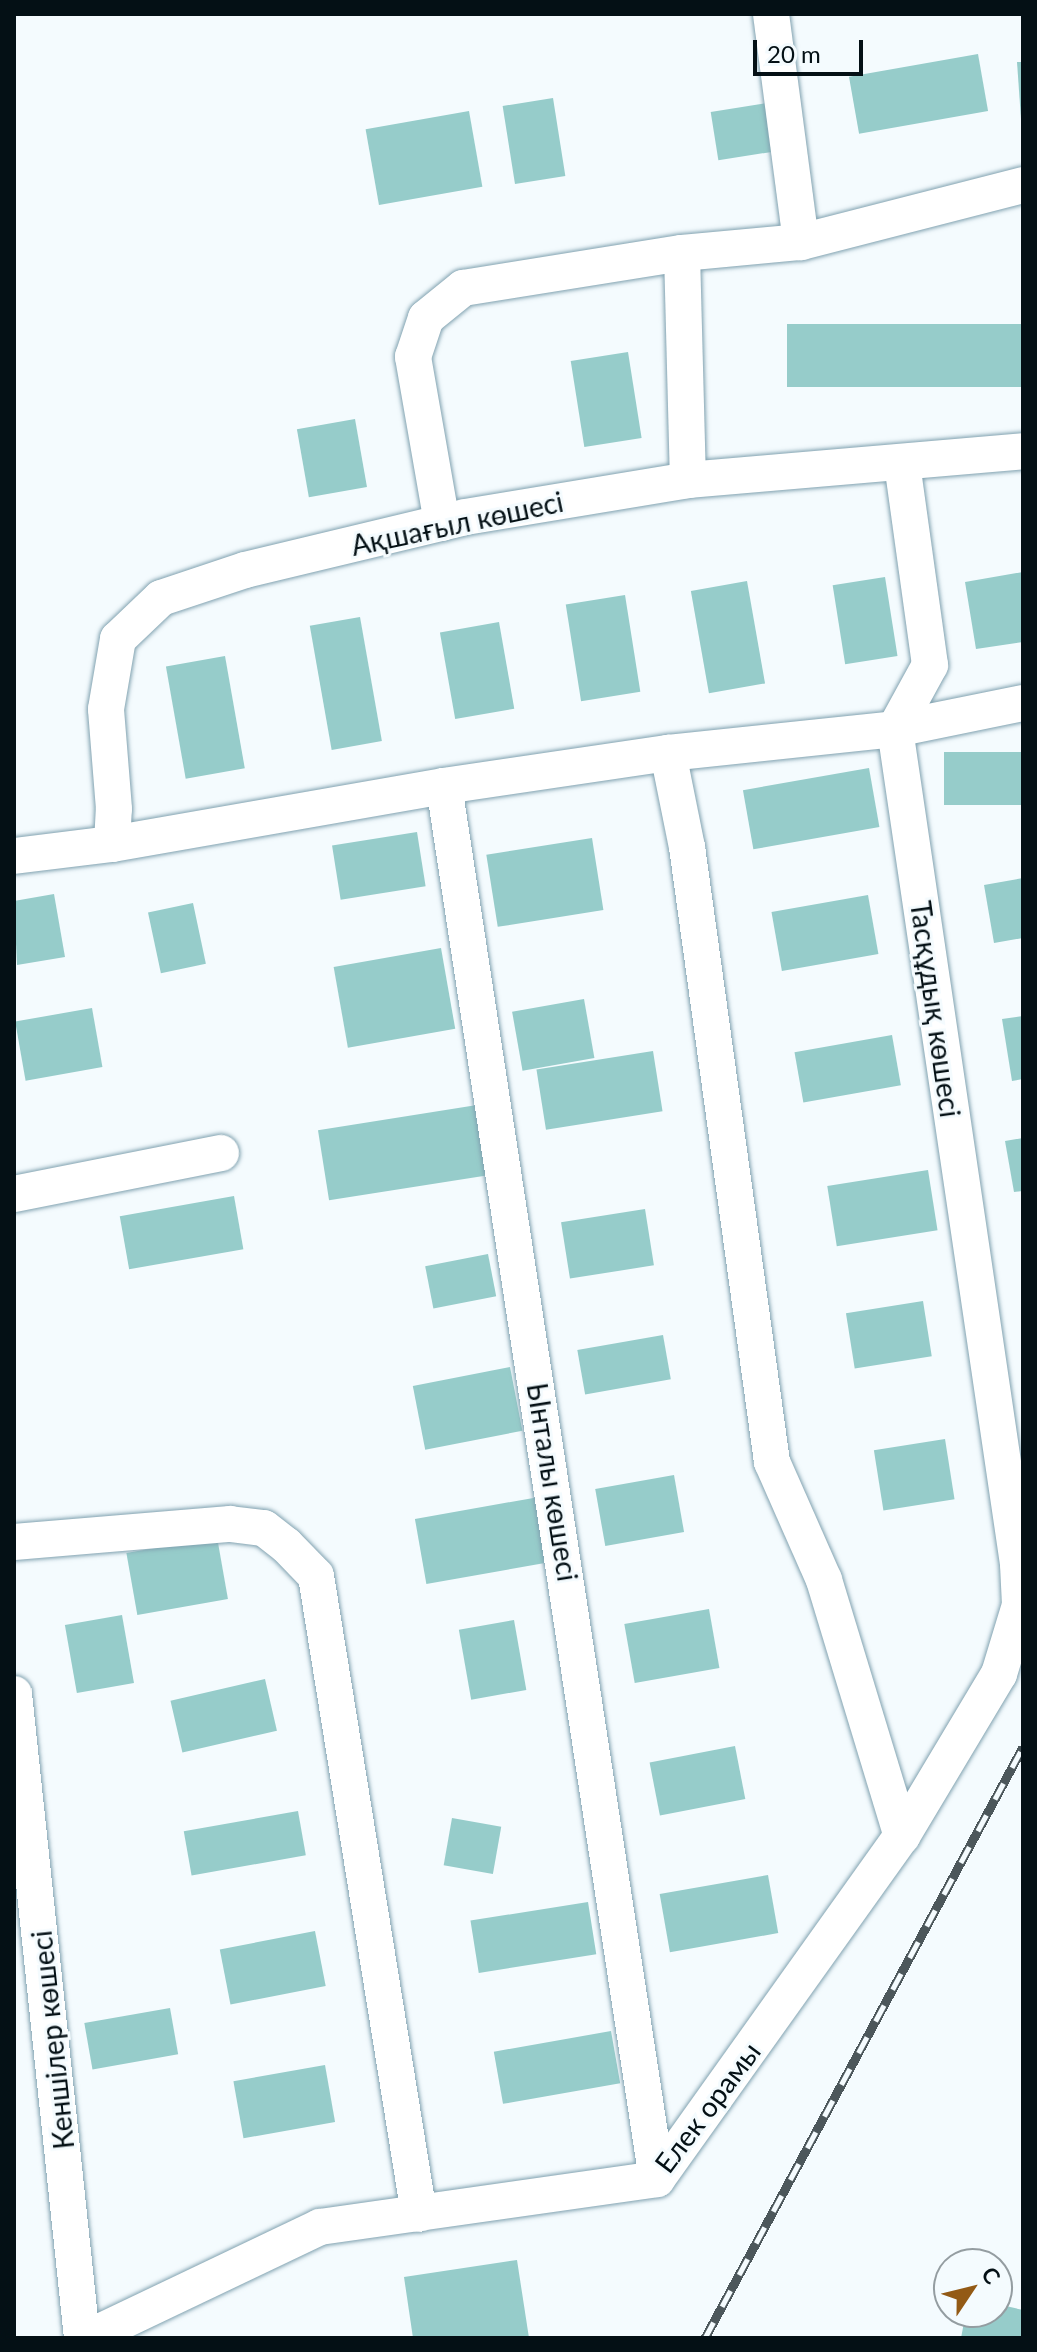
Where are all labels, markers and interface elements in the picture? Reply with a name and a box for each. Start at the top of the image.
scale bar [757,24,867,74]
text: 20 m [767,39,821,68]
street label: Ақшағыл көшесі [348,484,566,562]
street label: Тасқұдық көшесі [904,899,968,1119]
street label: Ынталы көшесі [521,1381,585,1583]
street label: Кеншілер көшесі [24,1929,80,2151]
street label: Елек орамы [647,2035,767,2179]
north arrow [933,2248,1013,2328]
text: С [976,2261,1007,2289]

